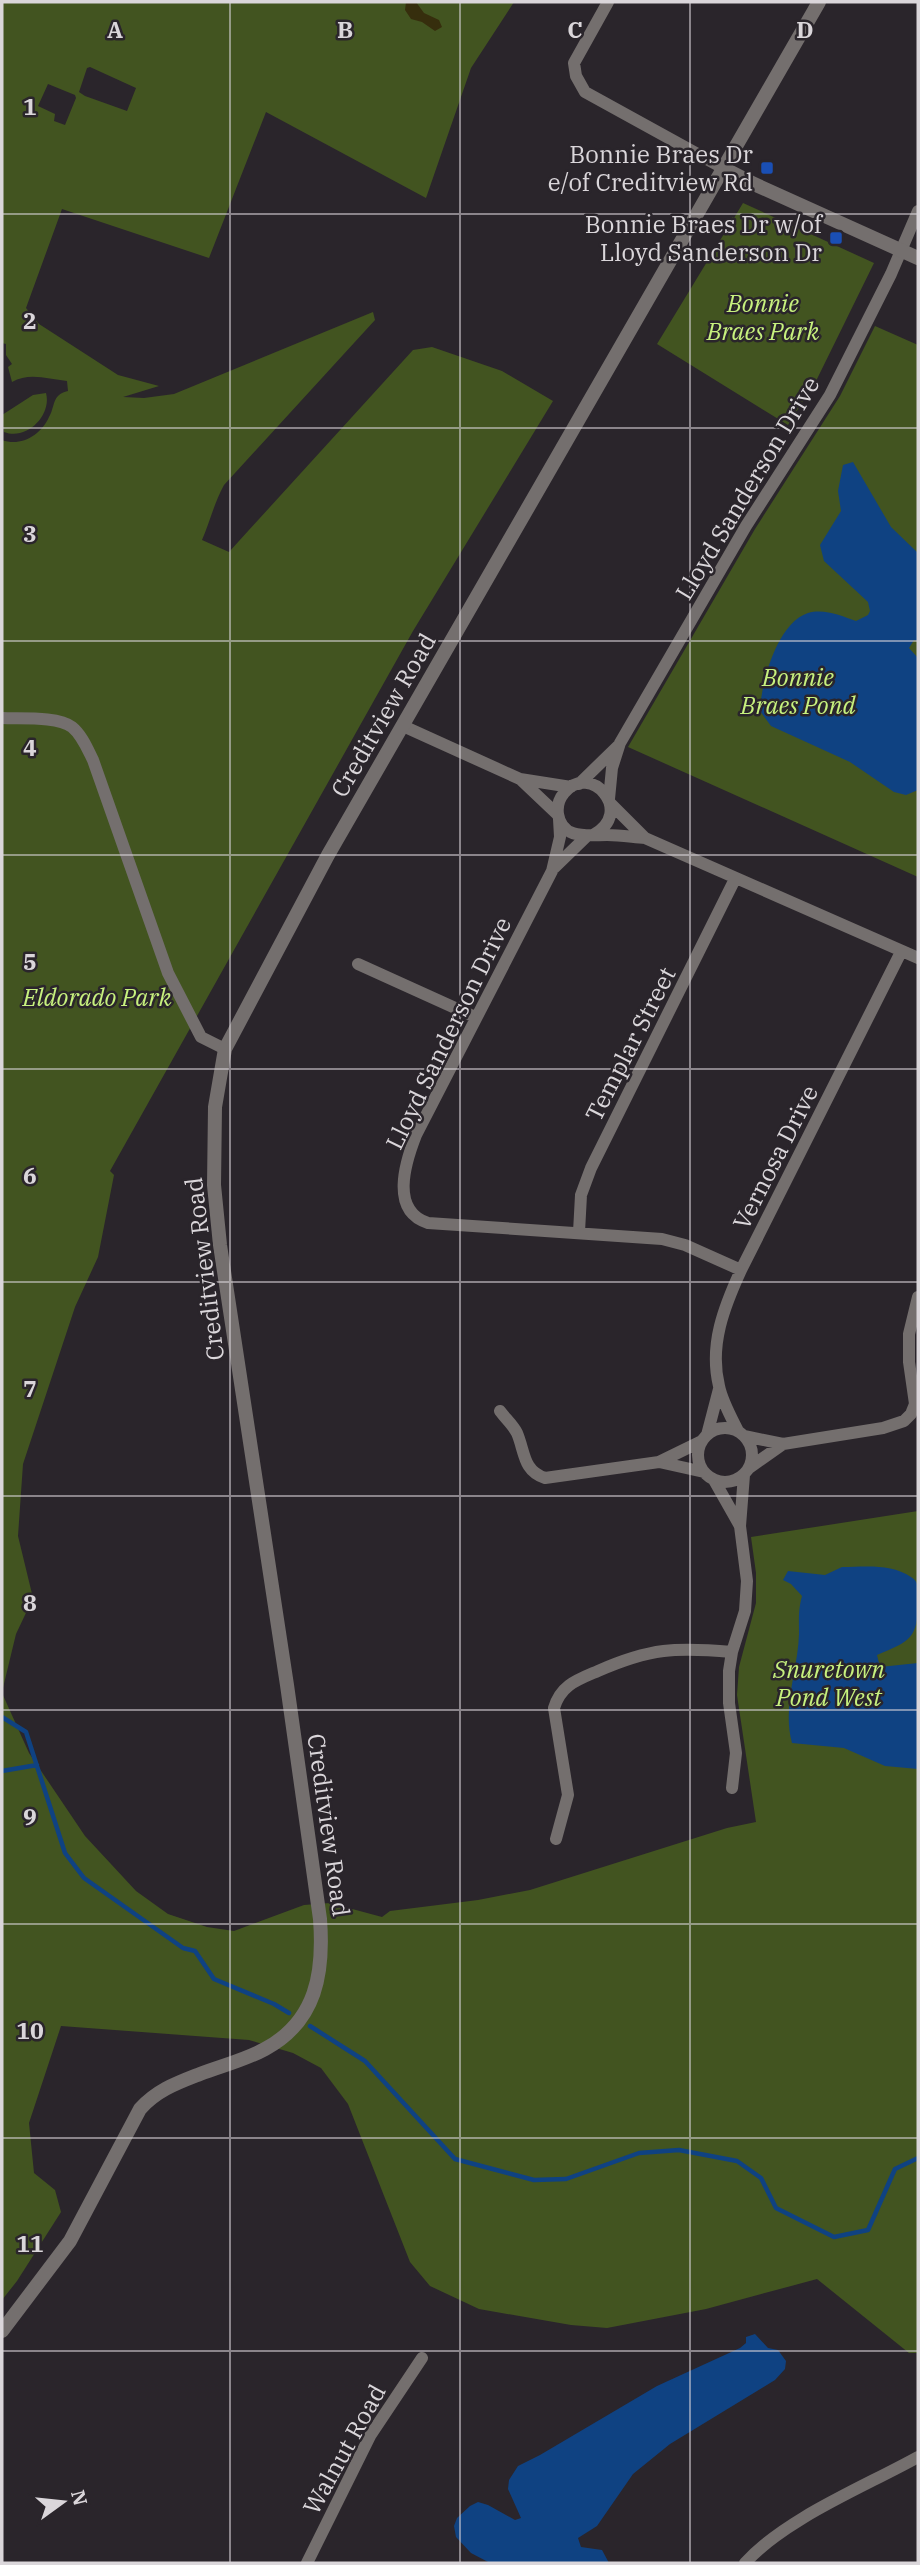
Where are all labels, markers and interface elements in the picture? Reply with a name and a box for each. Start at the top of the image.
text: A [107,14,123,44]
text: B [337,14,353,44]
text: C [567,14,583,44]
text: D [796,14,814,44]
text: 1 [23,91,37,121]
place label: Bonnie Braes Dr e/of Creditview Rd [548,138,753,198]
marker: Bonnie Braes Dr e/of Creditview Rd [759,160,775,176]
place label: Bonnie Braes Dr w/of Lloyd Sanderson Dr [585,208,824,268]
marker: Bonnie Braes Dr w/of Lloyd Sanderson Dr [828,230,844,246]
park label: Bonnie Braes Park [706,287,820,347]
text: 2 [23,305,37,335]
street label: Lloyd Sanderson Drive [668,370,826,606]
text: 3 [23,518,37,548]
street label: Creditview Road [323,627,443,803]
park label: Bonnie Braes Pond [740,661,856,721]
text: 4 [23,732,37,762]
street label: Lloyd Sanderson Drive [378,911,518,1155]
text: 5 [23,946,37,976]
street label: Templar Street [577,961,683,1127]
park label: Eldorado Park [22,981,172,1013]
street label: Vernosa Drive [725,1079,825,1235]
text: 6 [23,1160,37,1190]
street label: Creditview Road [177,1176,231,1362]
text: 7 [23,1373,37,1403]
text: 8 [23,1587,37,1617]
park label: Snuretown Pond West [772,1653,885,1713]
street label: Creditview Road [300,1732,358,1918]
text: 9 [23,1801,37,1831]
text: 10 [16,2015,44,2045]
text: 11 [16,2228,44,2258]
street label: Walnut Road [295,2378,393,2520]
north arrow [28,2467,98,2537]
text: N [66,2487,93,2508]

